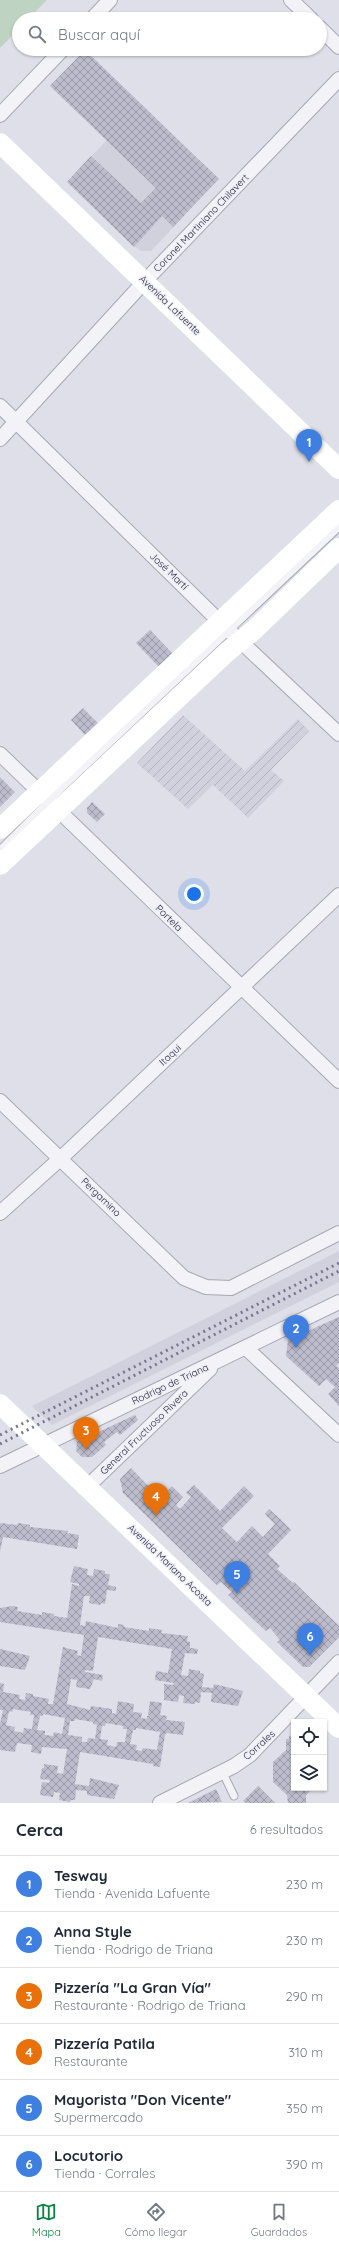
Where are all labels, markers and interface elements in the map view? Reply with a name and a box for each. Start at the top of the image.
search box [12,12,327,56]
icon: search [26,23,48,45]
text: Buscar aquí [58,25,140,44]
street label: Coronel Martiniano Chilavert [151,171,252,275]
street label: Avenida Lafuente [136,272,204,338]
pin: 1 [296,429,322,462]
street label: José Martí [147,549,192,593]
your location [184,884,204,904]
street label: Portela [153,902,185,934]
street label: Itaqui [156,1041,184,1069]
street label: Pergamino [78,1175,124,1219]
pin: 2 [283,1315,309,1348]
street label: Rodrigo de Triana [129,1361,211,1407]
street label: General Fructuoso Rivera [97,1387,191,1477]
pin: 3 [73,1417,99,1450]
pin: 4 [143,1483,169,1516]
street label: Avenida Mariano Acosta [125,1521,215,1609]
pin: 5 [224,1561,250,1594]
pin: 6 [297,1623,323,1656]
map controls [291,1719,327,1791]
button: locate [291,1719,327,1755]
street label: Corrales [240,1727,278,1763]
button: layers [291,1755,327,1791]
text: Cerca [16,1819,63,1840]
text: 6 resultados [250,1821,323,1837]
text: Tesway [54,1866,107,1885]
text: 1 [26,1876,32,1892]
text: 230 m [286,1876,323,1892]
text: Tienda · Avenida Lafuente [54,1885,210,1901]
text: Anna Style [54,1922,132,1941]
text: 2 [25,1932,33,1948]
text: 230 m [286,1932,323,1948]
text: Tienda · Rodrigo de Triana [54,1941,213,1957]
text: Pizzería "La Gran Vía" [54,1978,211,1997]
text: 3 [26,1988,32,2004]
text: 290 m [285,1988,323,2004]
text: Restaurante · Rodrigo de Triana [54,1997,246,2013]
text: Pizzería Patila [54,2034,155,2053]
text: 4 [25,2044,33,2060]
text: 310 m [288,2044,323,2060]
text: Restaurante [54,2053,128,2069]
text: Mayorista "Don Vicente" [54,2090,231,2109]
text: 5 [25,2100,33,2116]
text: 350 m [286,2100,323,2116]
text: Supermercado [54,2109,143,2125]
text: Locutorio [54,2146,123,2165]
text: 6 [25,2156,33,2172]
text: 390 m [286,2156,323,2172]
text: Tienda · Corrales [54,2165,155,2181]
tab: Mapa [32,2201,61,2239]
tab: Cómo llegar [125,2201,187,2239]
tab: Guardados [251,2201,307,2239]

